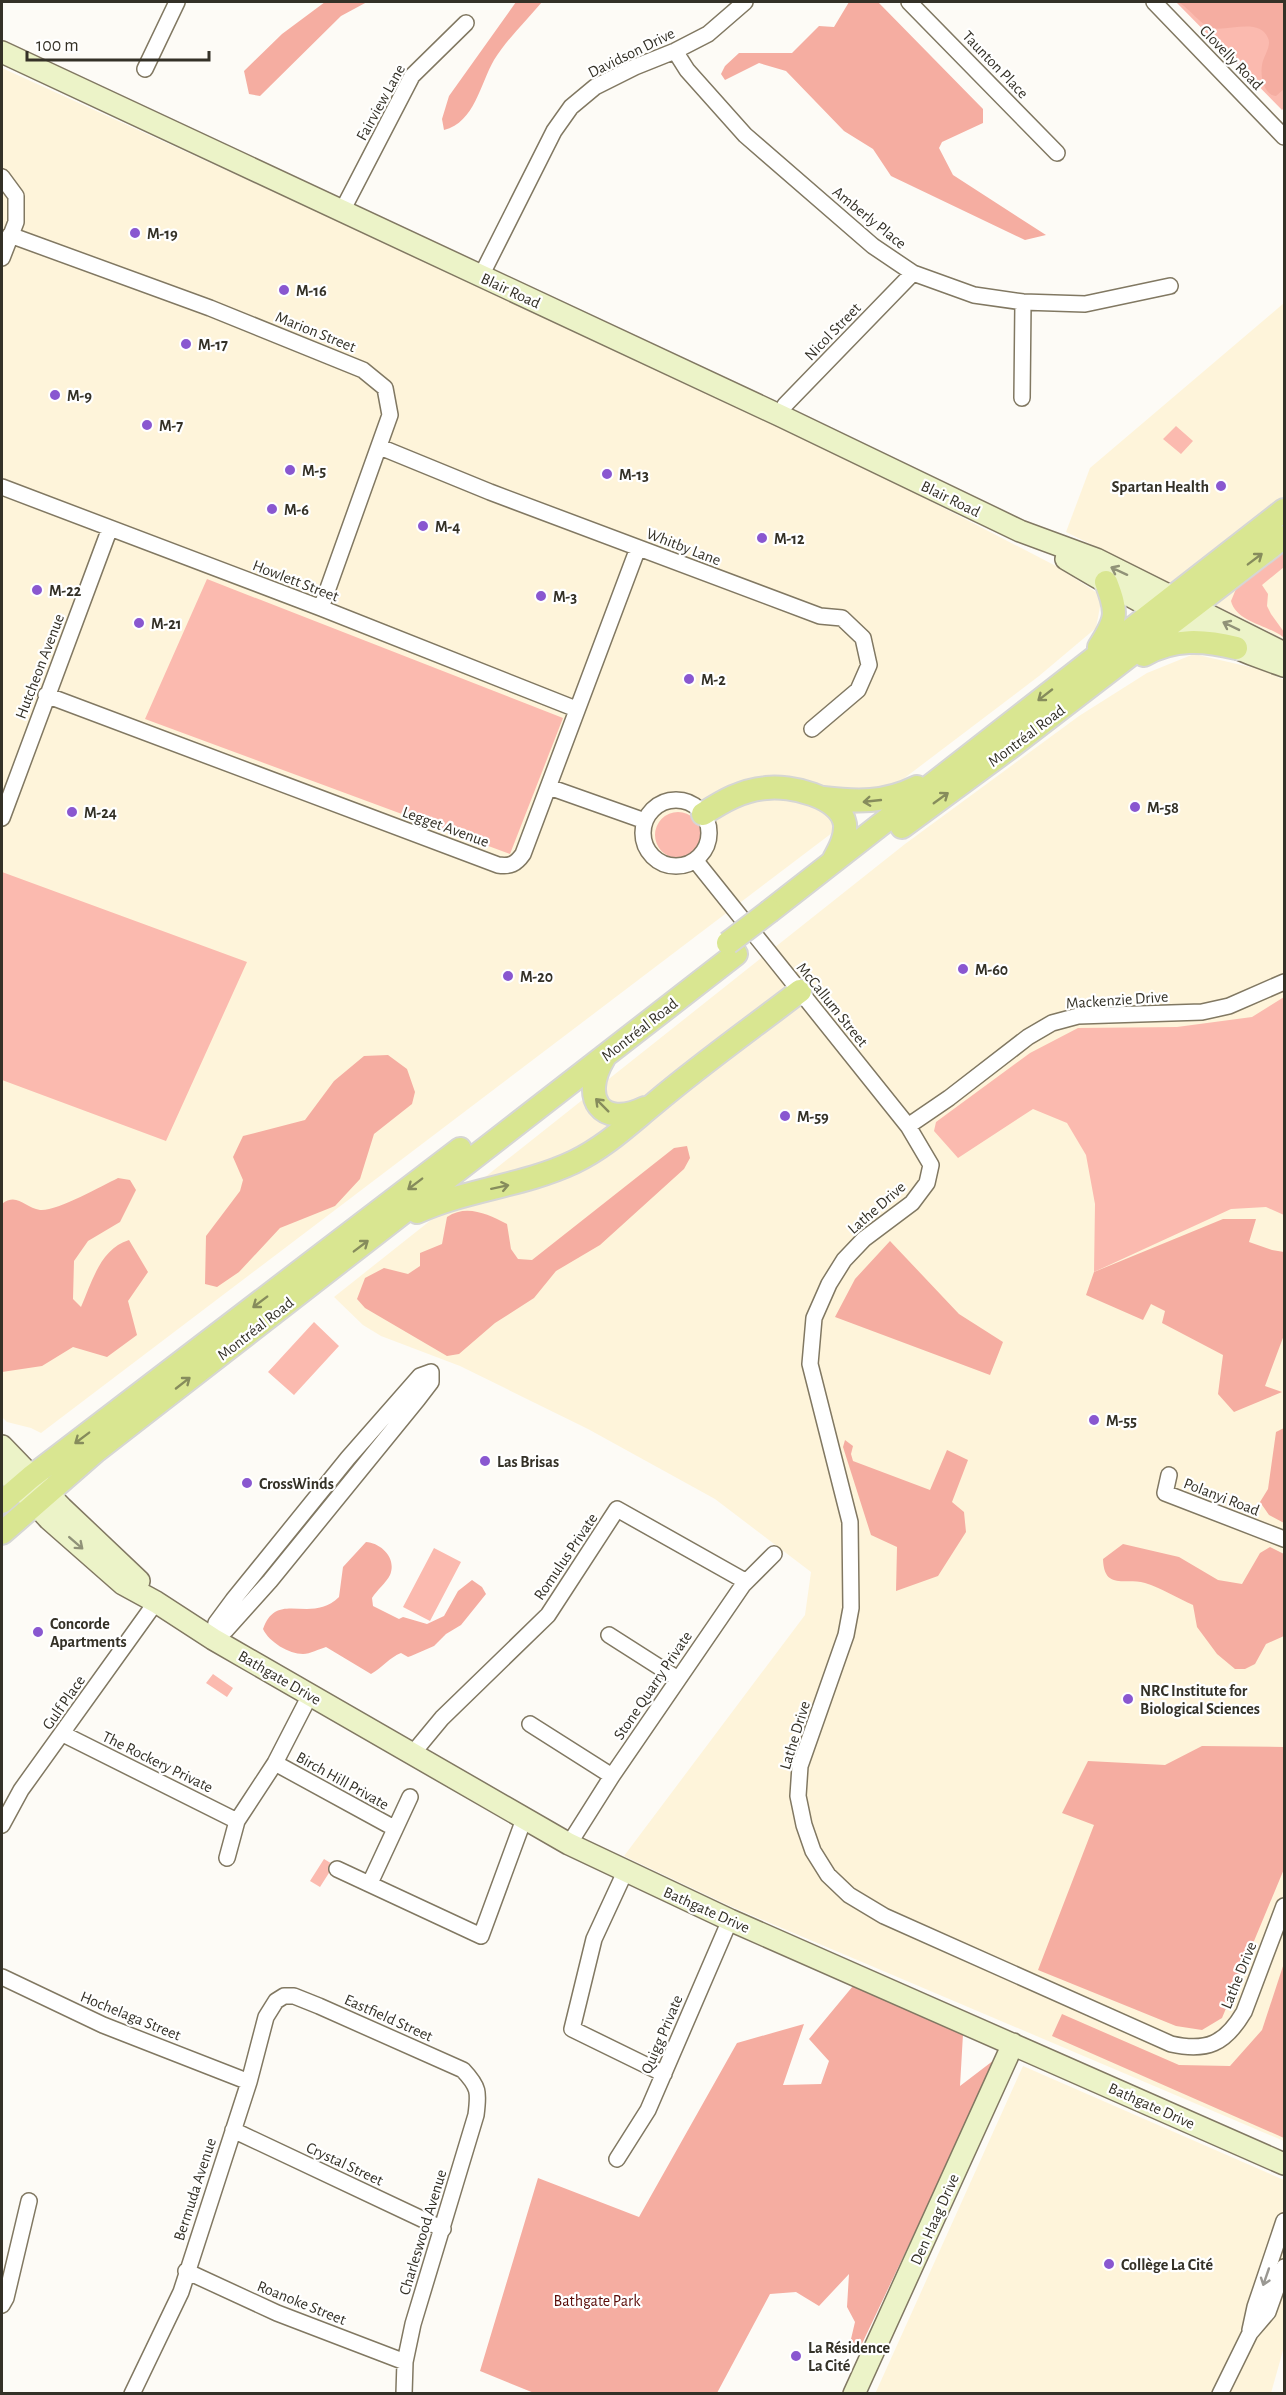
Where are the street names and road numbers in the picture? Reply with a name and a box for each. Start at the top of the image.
street label: Clovelly Road [1196,22,1266,94]
street label: Davidson Drive [586,25,677,81]
street label: Taunton Place [959,28,1031,102]
street label: Fairview Lane [353,62,408,143]
street label: Amberly Place [829,183,909,253]
street label: Blair Road [478,270,543,312]
street label: Nicol Street [802,300,864,364]
street label: Marion Street [273,309,358,355]
street label: Blair Road [919,478,983,520]
street label: Whitby Lane [644,525,723,569]
street label: Howlett Street [250,557,341,605]
street label: Hutcheon Avenue [13,612,67,721]
street label: Montréal Road [985,702,1068,770]
street label: Legget Avenue [400,804,491,850]
street label: McCallum Street [794,959,871,1050]
street label: Mackenzie Drive [1065,988,1169,1012]
street label: Montréal Road [599,995,681,1064]
street label: Lathe Drive [845,1178,909,1237]
street label: Montréal Road [215,1294,297,1363]
street label: Polanyi Road [1181,1475,1262,1520]
street label: Romulus Private [531,1510,601,1603]
street label: Stone Quarry Private [611,1628,696,1743]
street label: Bathgate Drive [235,1648,324,1708]
street label: Gulf Place [39,1673,88,1733]
street label: Lathe Drive [777,1699,813,1771]
street label: The Rockery Private [99,1728,215,1796]
street label: Birch Hill Private [293,1749,392,1813]
street label: Bathgate Drive [661,1884,752,1936]
street label: Lathe Drive [1218,1940,1260,2011]
street label: Hochelaga Street [78,1988,183,2043]
street label: Eastfield Street [342,1991,435,2044]
street label: Quigg Private [638,1993,687,2076]
street label: Bathgate Drive [1106,2080,1197,2132]
street label: Bermuda Avenue [171,2136,219,2243]
street label: Crystal Street [303,2139,386,2190]
street label: Charleswood Avenue [396,2168,450,2297]
street label: Den Haag Drive [908,2172,962,2267]
street label: Roanoke Street [255,2278,348,2328]

